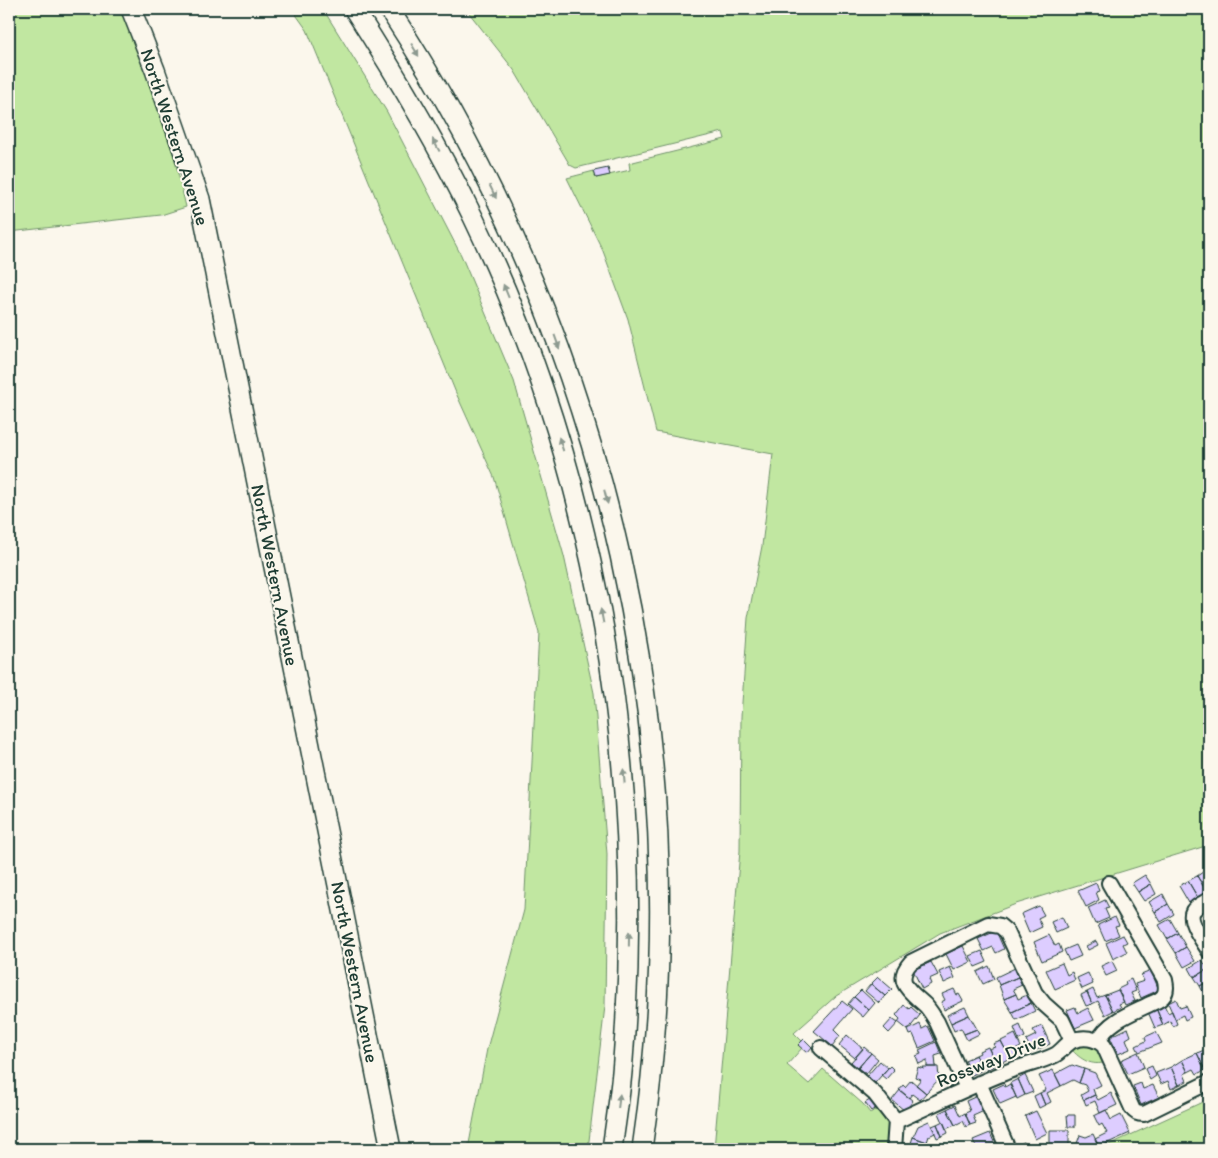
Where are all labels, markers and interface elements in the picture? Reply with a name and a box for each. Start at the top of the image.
one-way arrow [411,43,420,56]
street label: North Western Avenue [136,46,214,228]
one-way arrow [432,137,440,152]
one-way arrow [489,185,497,199]
one-way arrow [502,283,510,298]
one-way arrow [554,334,561,349]
one-way arrow [557,436,565,451]
street label: North Western Avenue [246,482,304,668]
one-way arrow [602,489,610,504]
one-way arrow [598,608,606,623]
one-way arrow [619,768,627,784]
street label: North Western Avenue [326,879,384,1065]
one-way arrow [625,931,633,947]
street label: Rossway Drive [933,1028,1049,1092]
one-way arrow [615,1093,623,1109]

